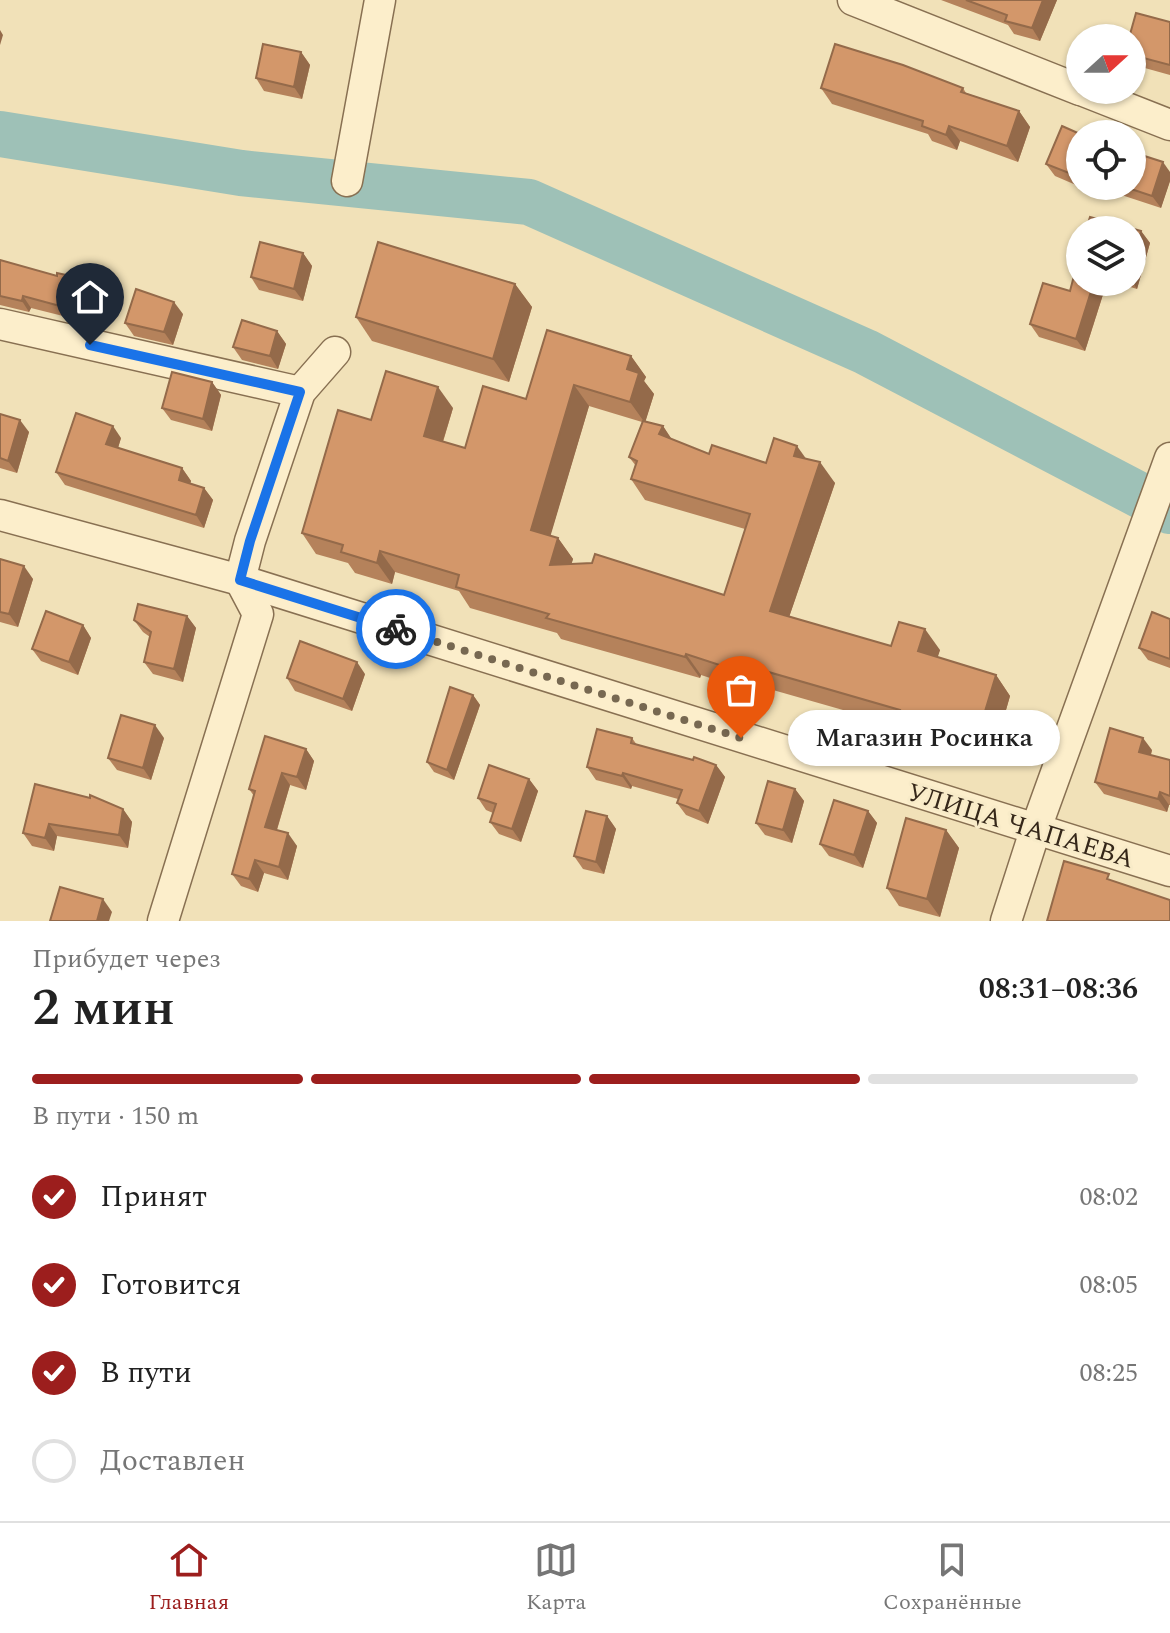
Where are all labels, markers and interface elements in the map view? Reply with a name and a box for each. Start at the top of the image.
north arrow [1066,24,1146,104]
map controls [1066,24,1146,296]
button: locate [1066,120,1146,200]
button: layers [1066,216,1146,296]
pin [56,263,124,345]
icon: home [68,275,112,319]
courier [356,589,436,669]
icon: bike [374,607,418,651]
pin [707,656,775,738]
icon: bag [719,668,763,712]
callout: Магазин Росинка [789,710,1061,766]
text: Магазин Росинка [815,718,1033,758]
street label: УЛИЦА ЧАПАЕВА [902,772,1139,879]
text: Прибудет через [32,939,221,979]
text: 08:31–08:36 [979,966,1138,1012]
text: 2 мин [32,969,175,1048]
text: В пути · 150 m [32,1096,199,1136]
text: Принят [100,1174,207,1220]
icon: check [32,1175,76,1219]
text: 08:02 [1079,1177,1138,1217]
text: Готовится [100,1262,241,1308]
icon: check [32,1263,76,1307]
text: 08:05 [1079,1265,1138,1305]
text: В пути [100,1350,192,1396]
icon: check [32,1351,76,1395]
text: 08:25 [1079,1353,1138,1393]
text: Доставлен [100,1438,245,1484]
tab: Главная [148,1538,229,1619]
tab: Карта [526,1538,586,1619]
tab: Сохранённые [883,1538,1022,1619]

